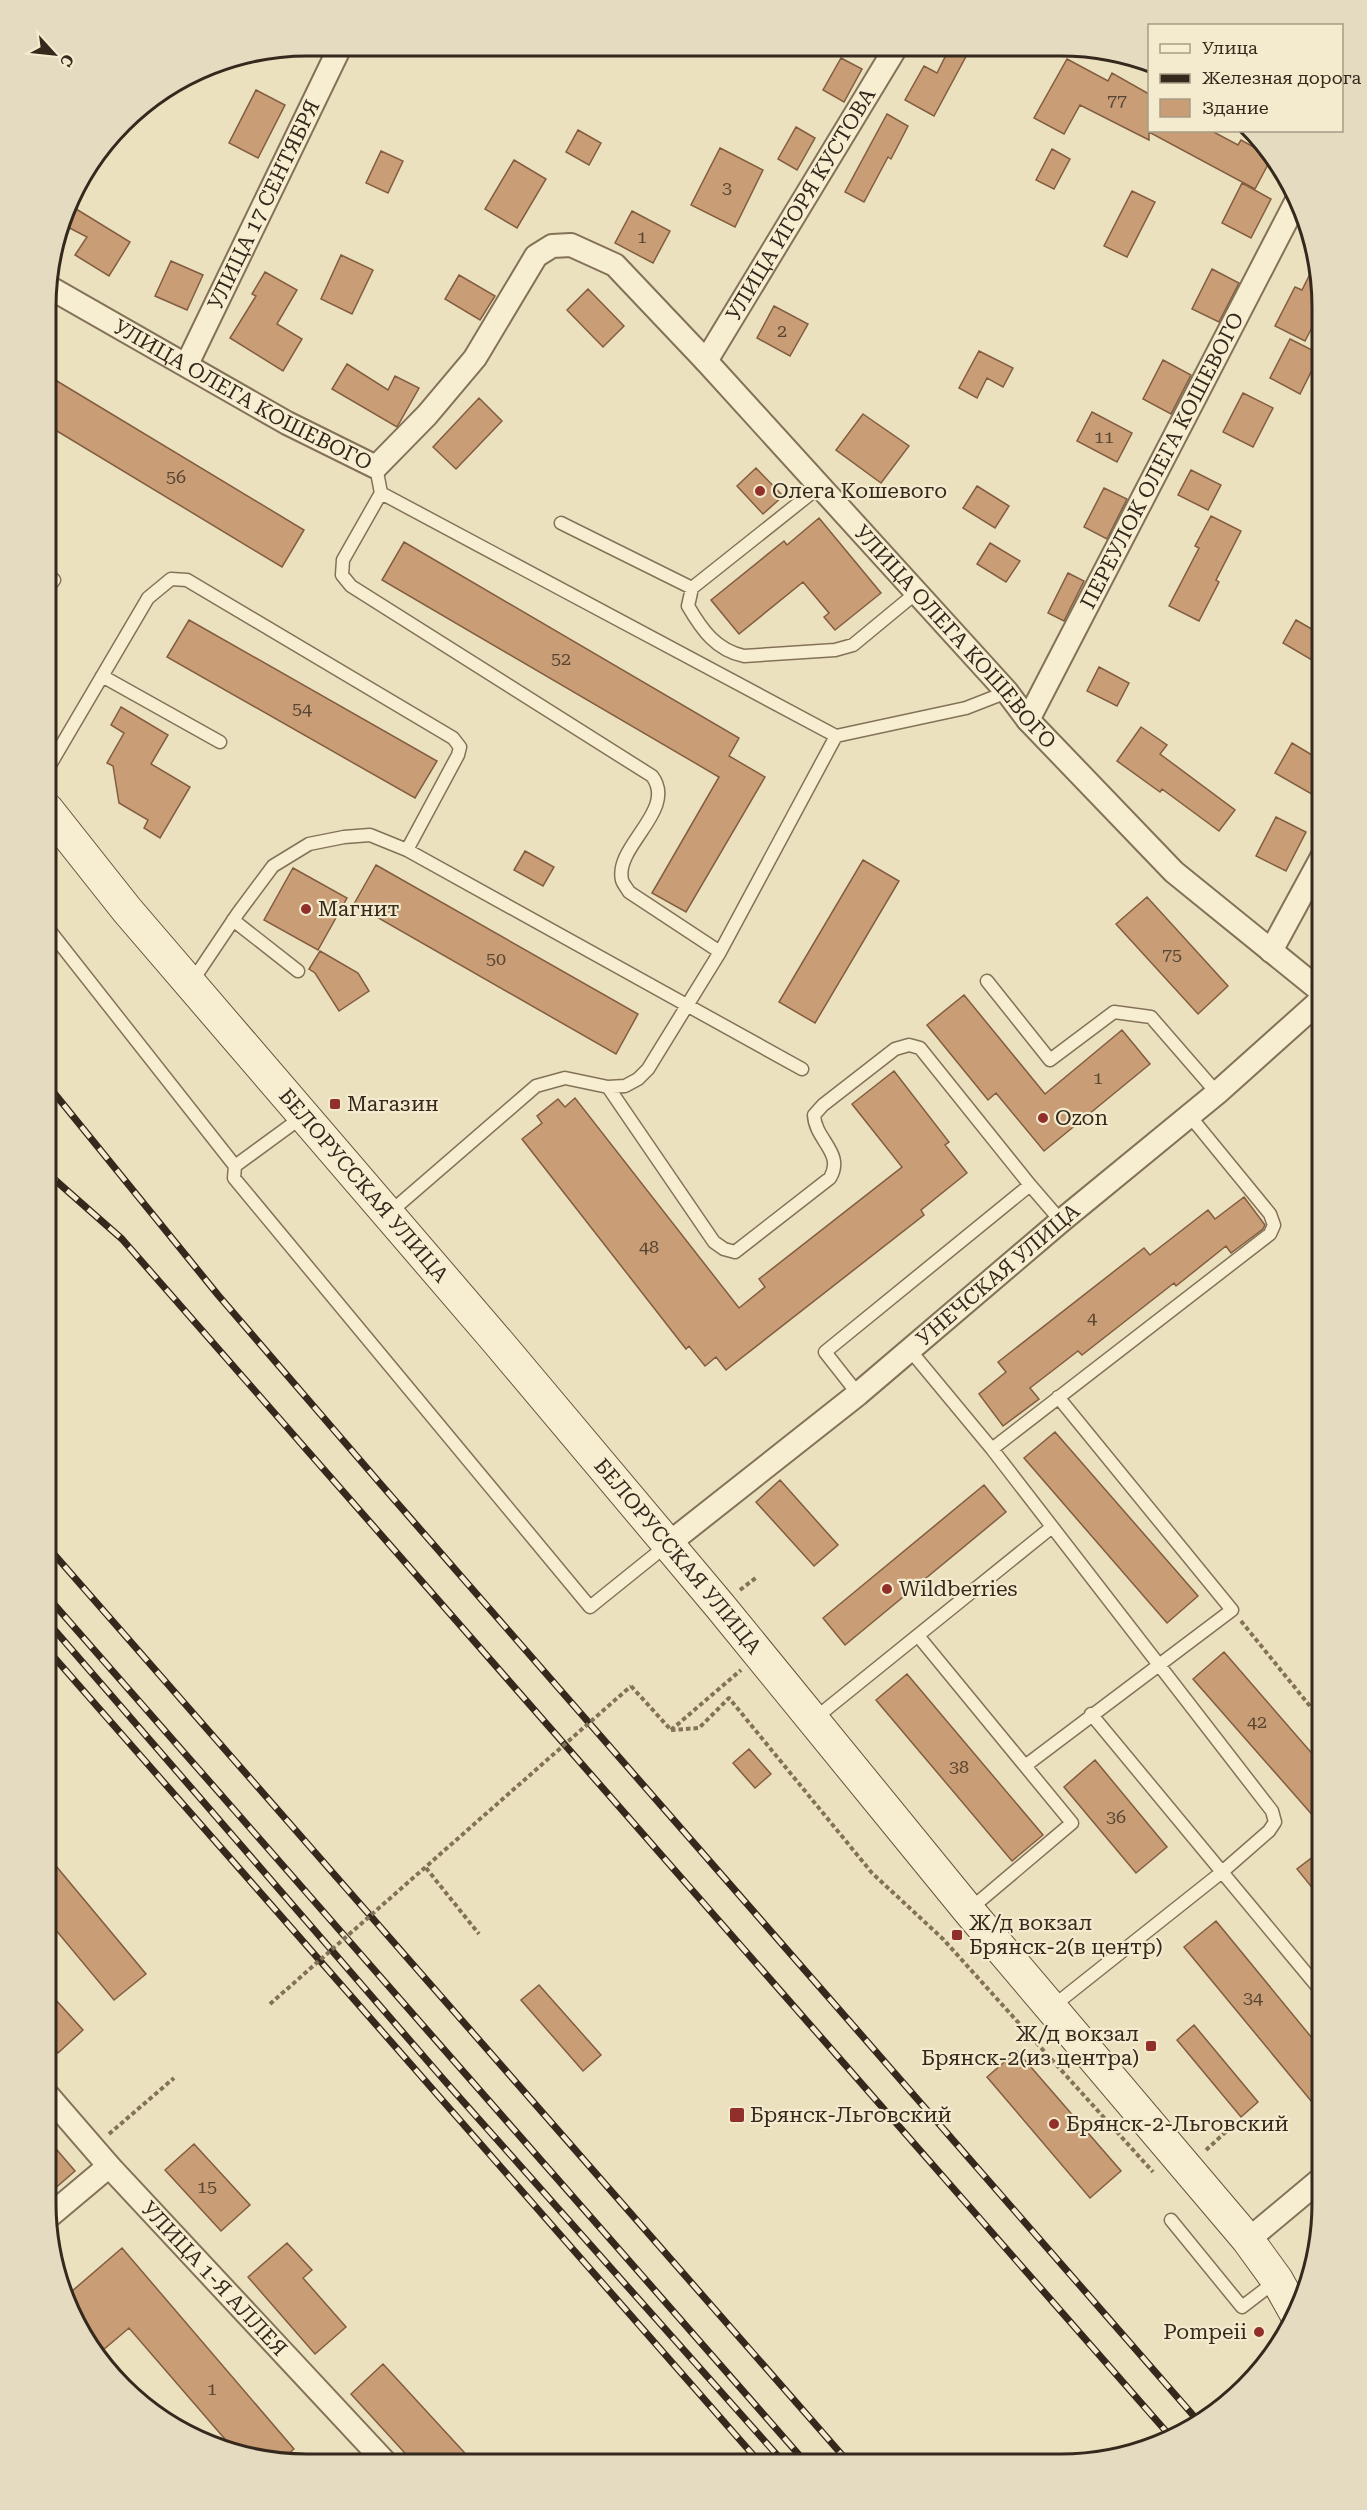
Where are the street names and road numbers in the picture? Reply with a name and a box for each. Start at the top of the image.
street label: УЛИЦА ИГОРЯ КУСТОВА [721,84,881,325]
street label: УЛИЦА 17 СЕНТЯБРЯ [203,96,325,313]
street label: ПЕРЕУЛОК ОЛЕГА КОШЕВОГО [1076,308,1249,613]
street label: УЛИЦА ОЛЕГА КОШЕВОГО [109,314,376,475]
street label: УЛИЦА ОЛЕГА КОШЕВОГО [849,520,1061,753]
street label: БЕЛОРУССКАЯ УЛИЦА [274,1084,453,1287]
street label: УНЕЧСКАЯ УЛИЦА [912,1199,1085,1351]
street label: БЕЛОРУССКАЯ УЛИЦА [589,1454,766,1659]
street label: УЛИЦА 1-Я АЛЛЕЯ [136,2197,292,2361]

